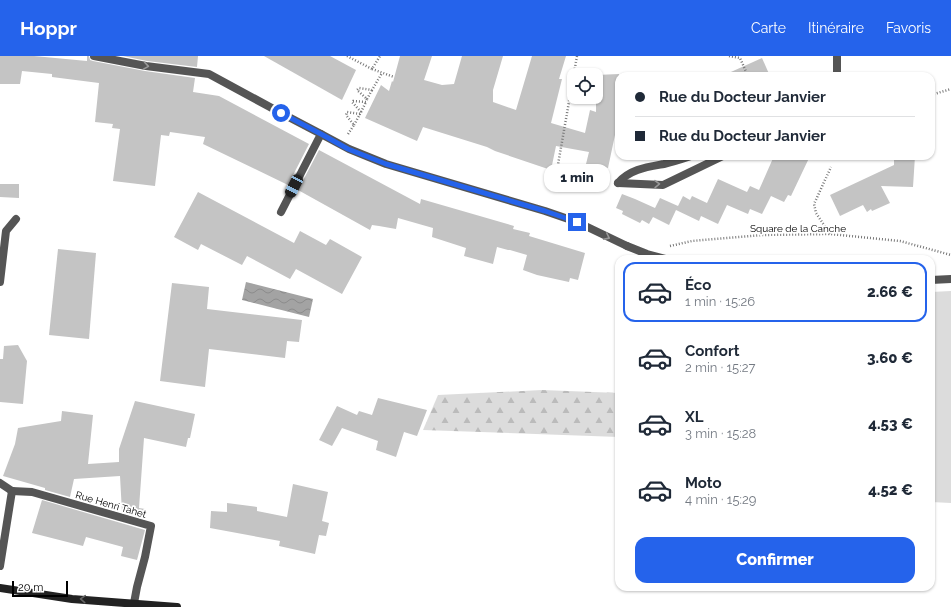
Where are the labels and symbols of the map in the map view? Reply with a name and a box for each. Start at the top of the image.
one-way arrow [143,61,149,70]
route start [272,104,290,122]
callout: 1 min [544,164,610,192]
car [283,173,305,199]
one-way arrow [654,180,660,188]
route end [568,213,586,231]
street label: Square de la Canche [750,223,846,234]
one-way arrow [603,232,610,240]
street label: Rue Henri Tahet [74,489,148,520]
scale bar [12,579,68,598]
one-way arrow [80,595,86,604]

